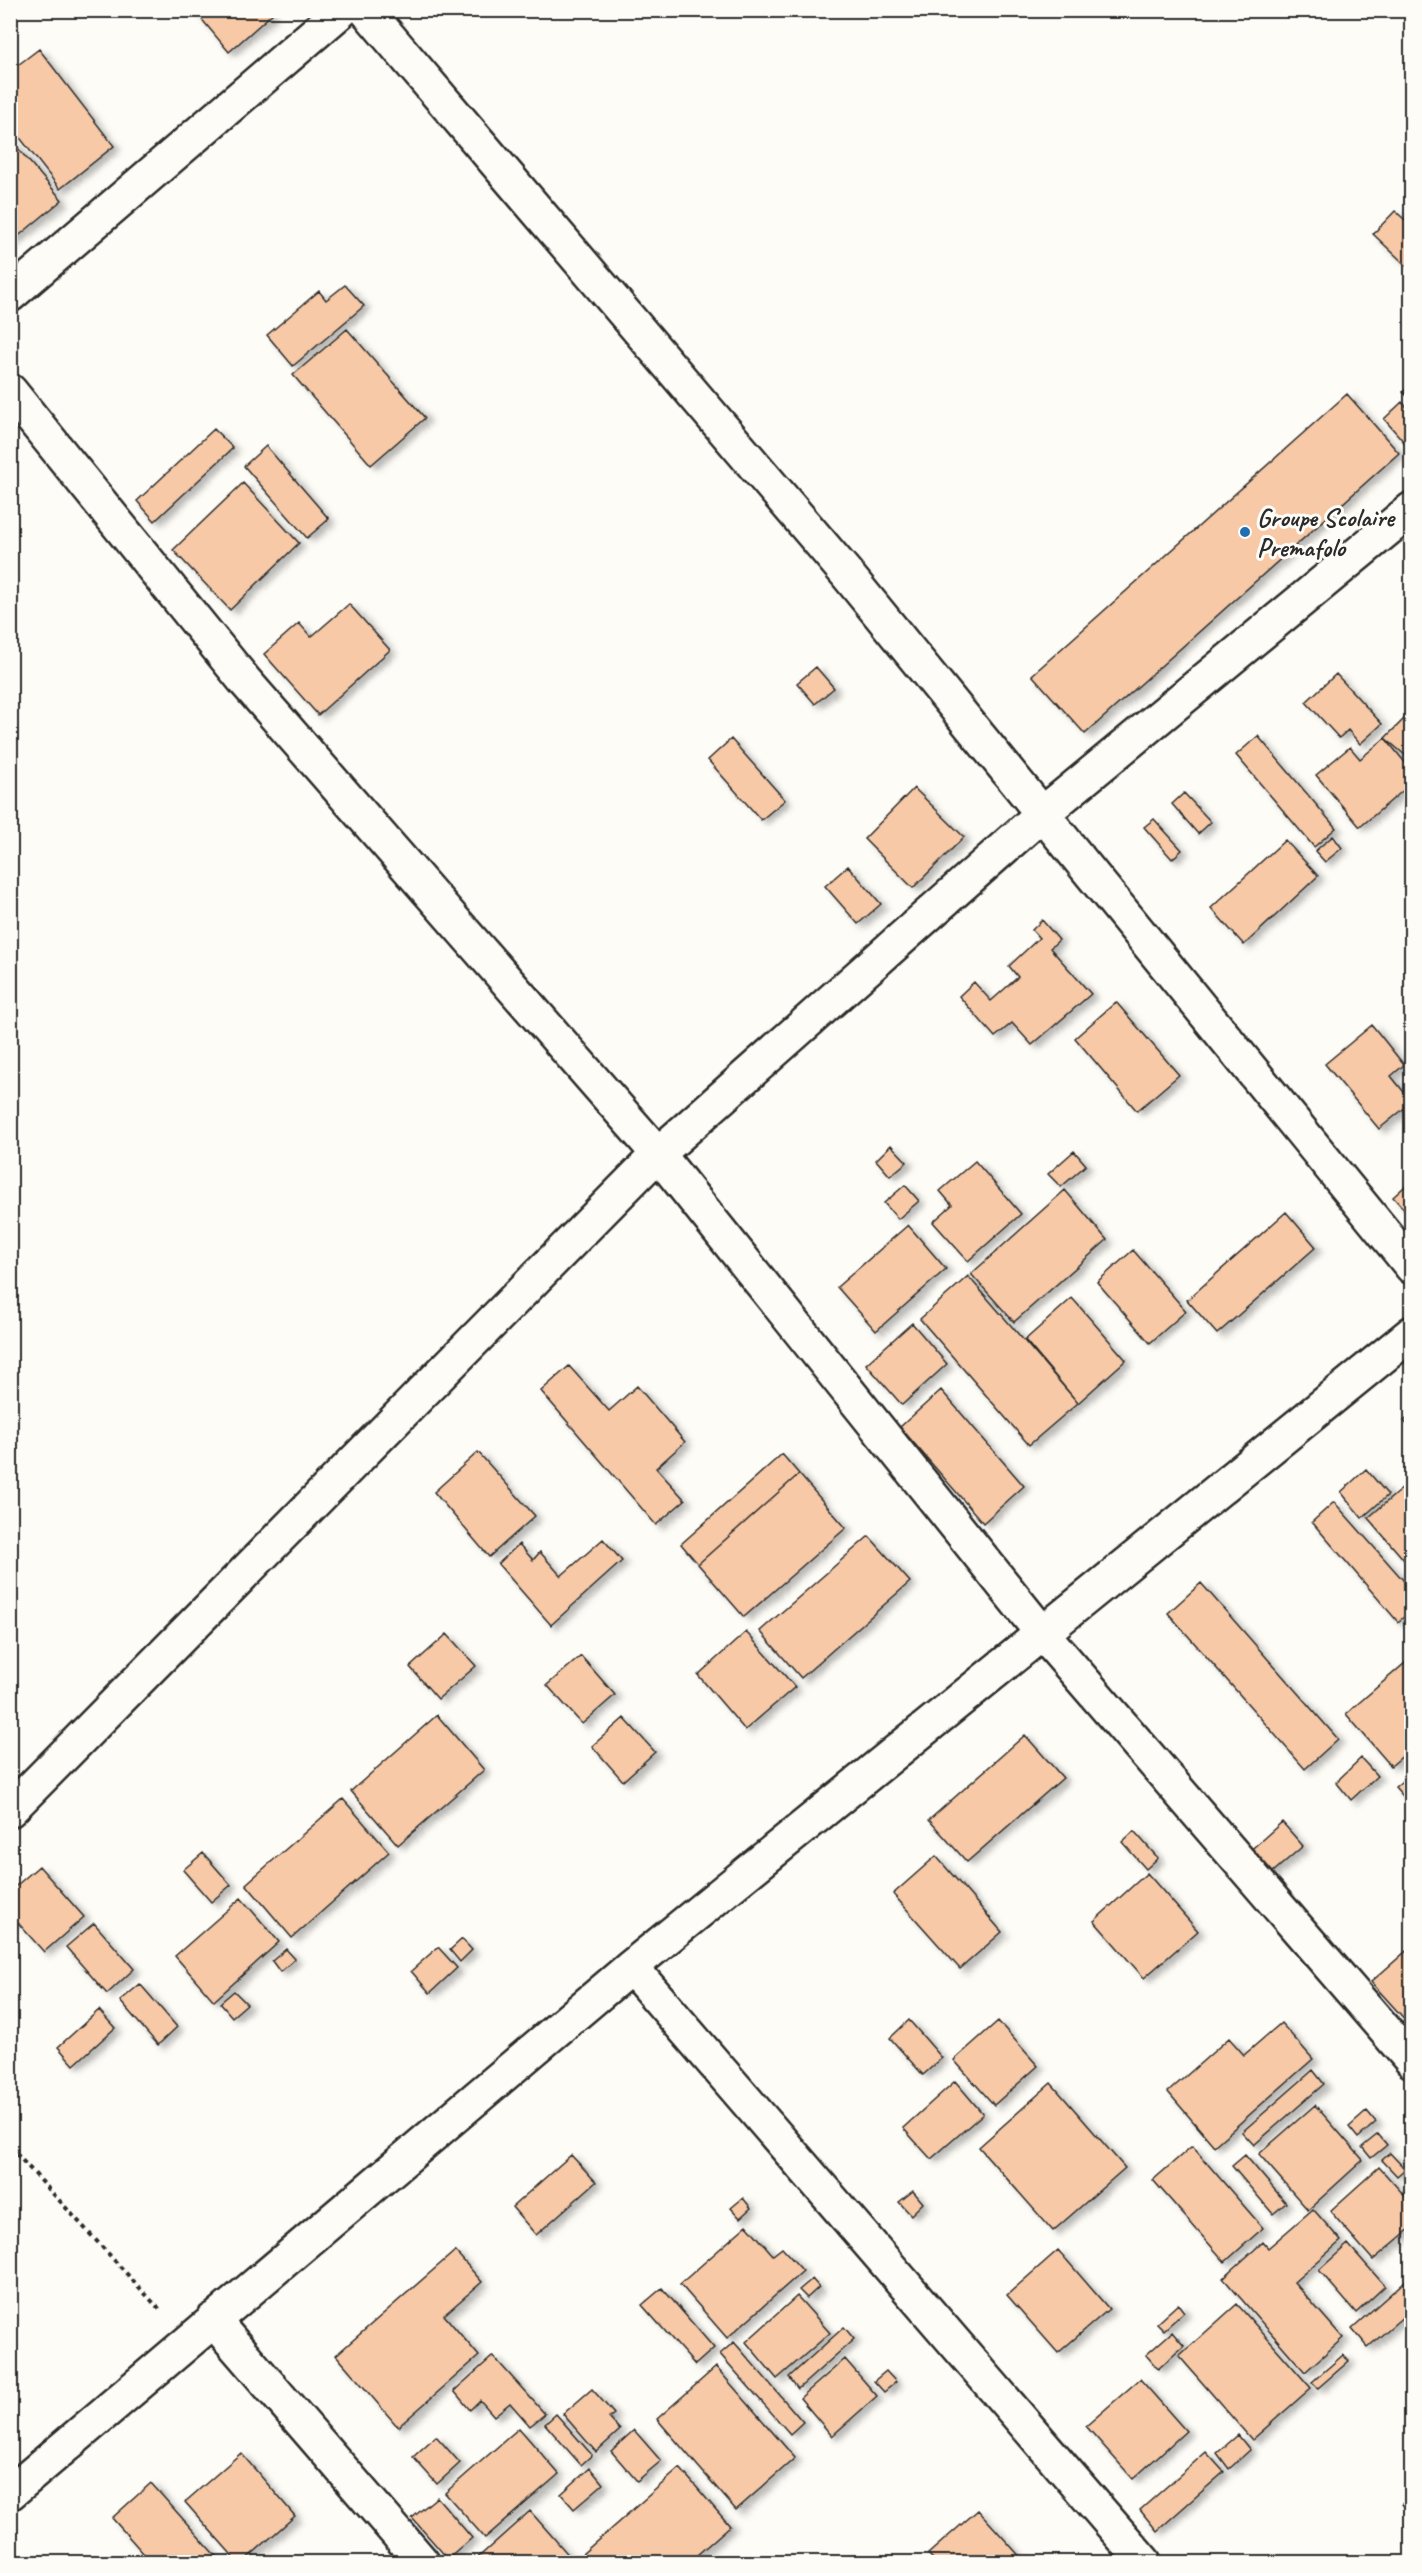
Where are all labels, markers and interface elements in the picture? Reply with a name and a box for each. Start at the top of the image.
place label: Groupe Scolaire Premafolo [1257,501,1396,564]
marker: Groupe Scolaire Premafolo [1238,525,1252,539]

